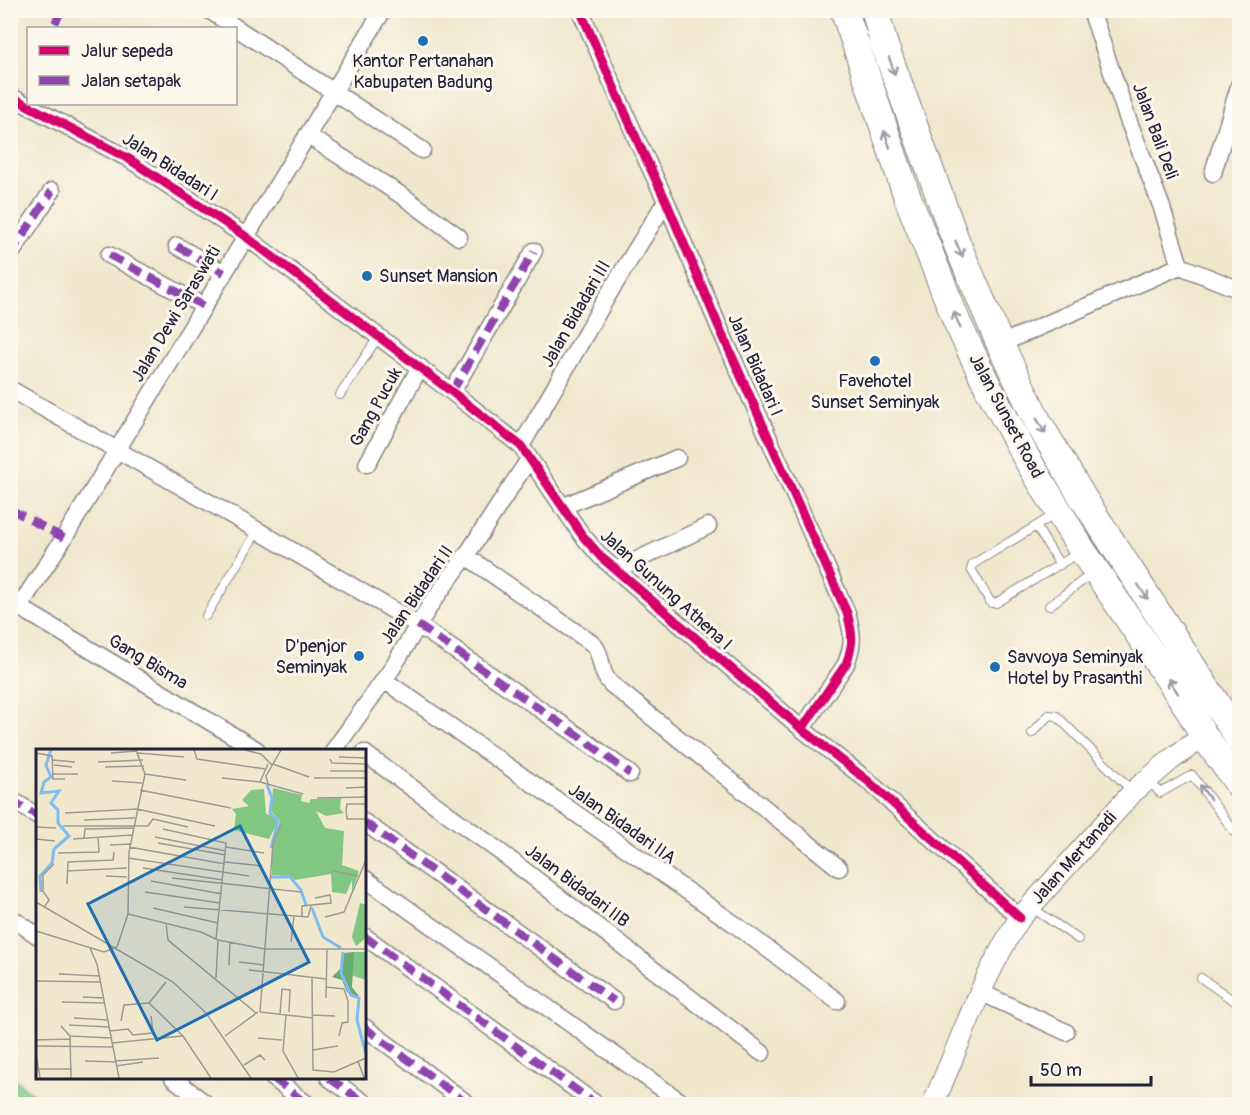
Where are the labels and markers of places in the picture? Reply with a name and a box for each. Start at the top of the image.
marker: Kantor Pertanahan Kabupaten Badung [416,34,430,48]
place label: Kantor Pertanahan Kabupaten Badung [352,50,494,94]
place label: Sunset Mansion [379,265,498,288]
marker: Sunset Mansion [360,269,374,283]
marker: Favehotel Sunset Seminyak [868,354,882,368]
place label: Favehotel Sunset Seminyak [810,370,940,414]
place label: D'penjor Seminyak [275,635,348,679]
place label: Savvoya Seminyak Hotel by Prasanthi [1007,646,1144,690]
marker: D'penjor Seminyak [352,649,366,663]
marker: Savvoya Seminyak Hotel by Prasanthi [988,660,1002,674]

